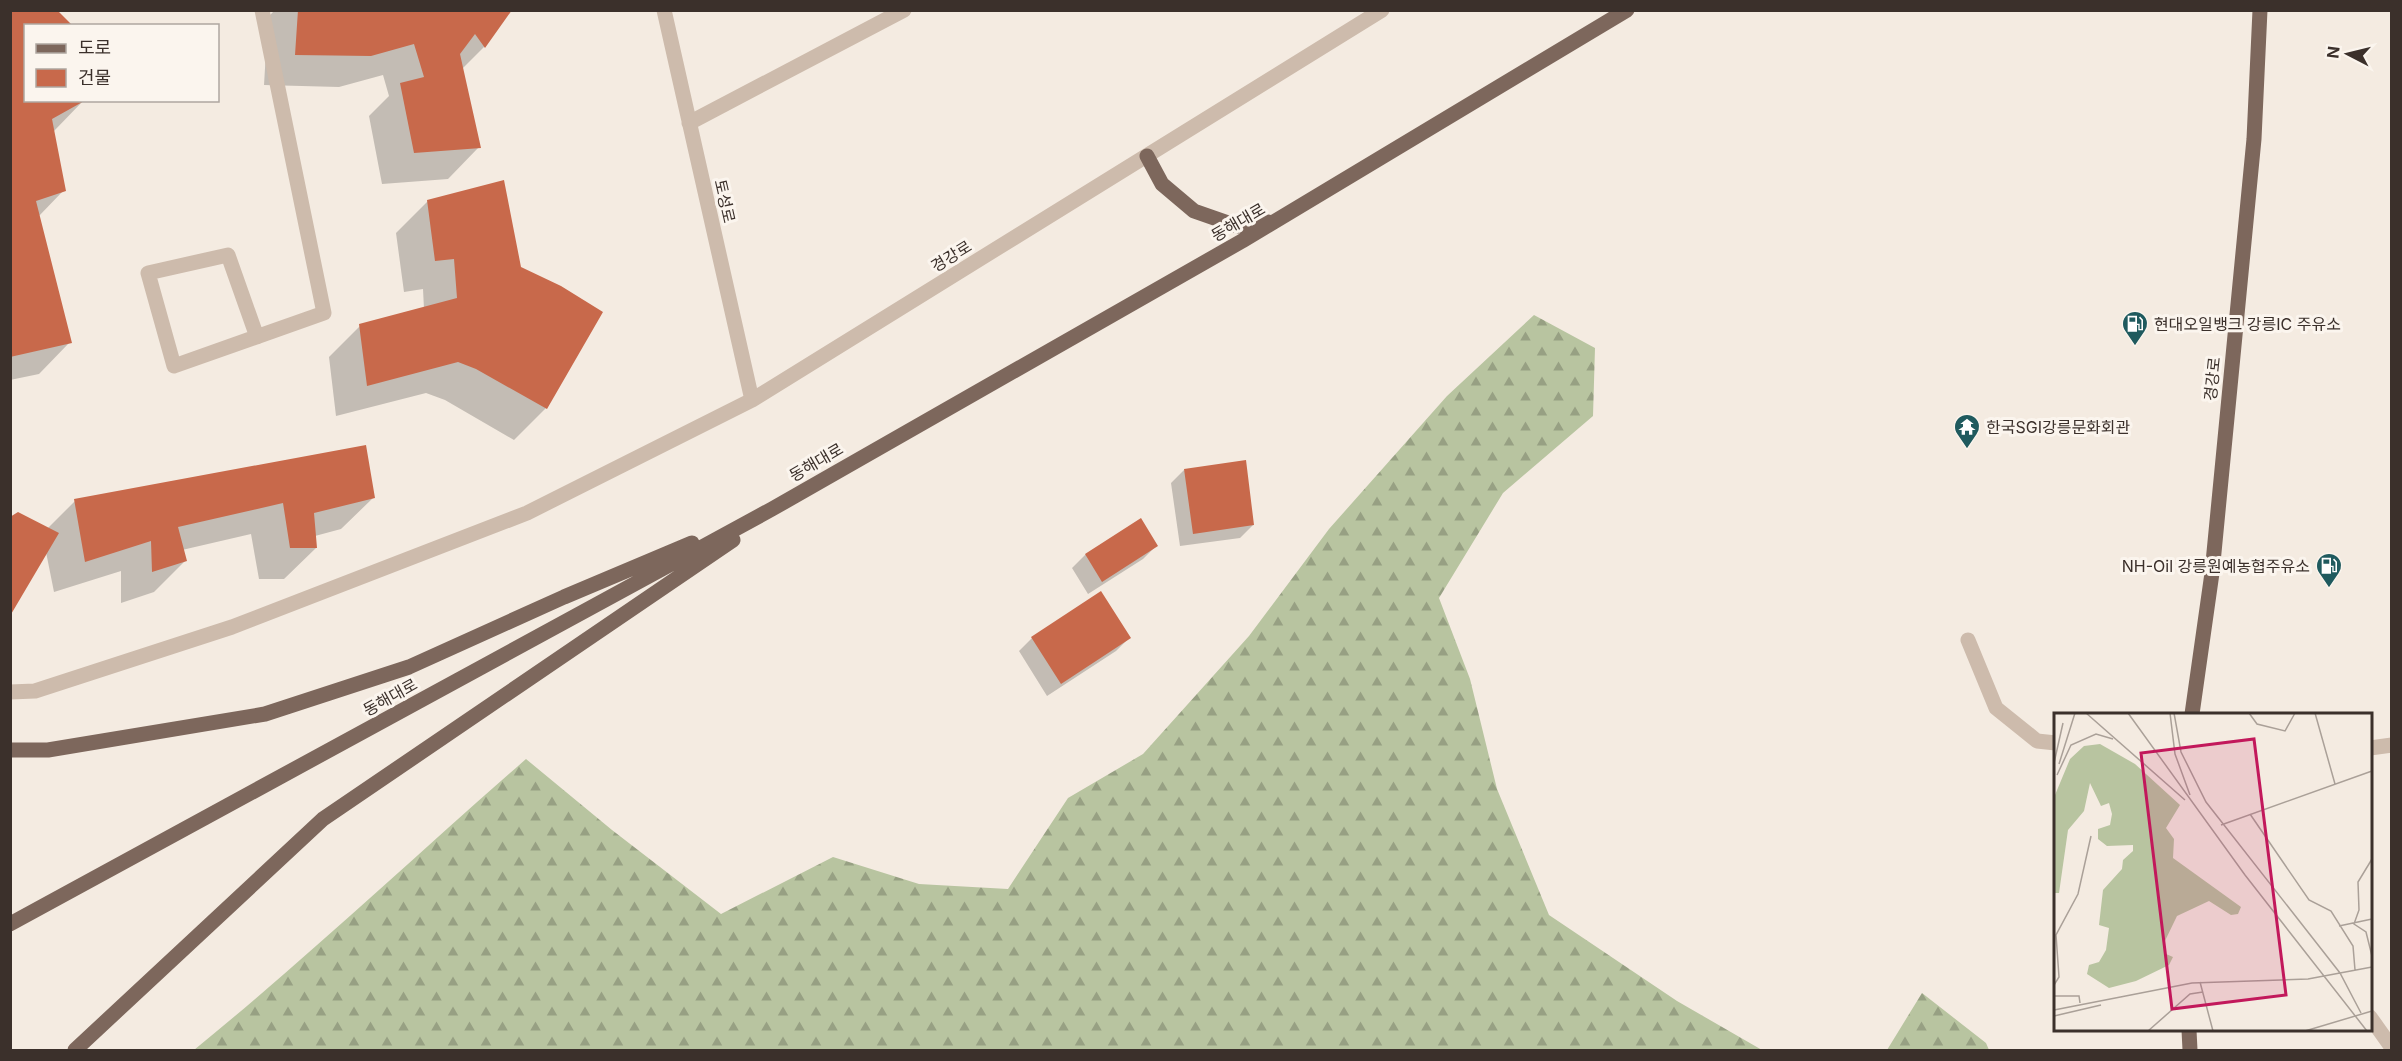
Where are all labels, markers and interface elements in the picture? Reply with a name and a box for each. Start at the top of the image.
legend [24,24,219,102]
north arrow [2318,24,2378,84]
text: 도로 [78,37,111,58]
text: N [2322,45,2344,59]
text: 건물 [78,67,111,88]
street label: 토성로 [710,177,740,225]
street label: 동해대로 [1207,198,1269,245]
street label: 경강로 [927,236,975,276]
fuel station icon: 현대오일뱅크 강릉IC 주유소 [2120,309,2150,347]
place label: 현대오일뱅크 강릉IC 주유소 [2154,314,2341,334]
street label: 경강로 [2200,356,2224,402]
temple icon: 한국SGI강릉문화회관 [1952,412,1982,450]
place label: 한국SGI강릉문화회관 [1986,417,2131,437]
street label: 동해대로 [785,438,847,485]
fuel station icon: NH-Oil 강릉원예농협주유소 [2314,551,2344,589]
place label: NH-Oil 강릉원예농협주유소 [2122,556,2310,576]
street label: 동해대로 [359,674,421,720]
inset map [2054,713,2372,1031]

